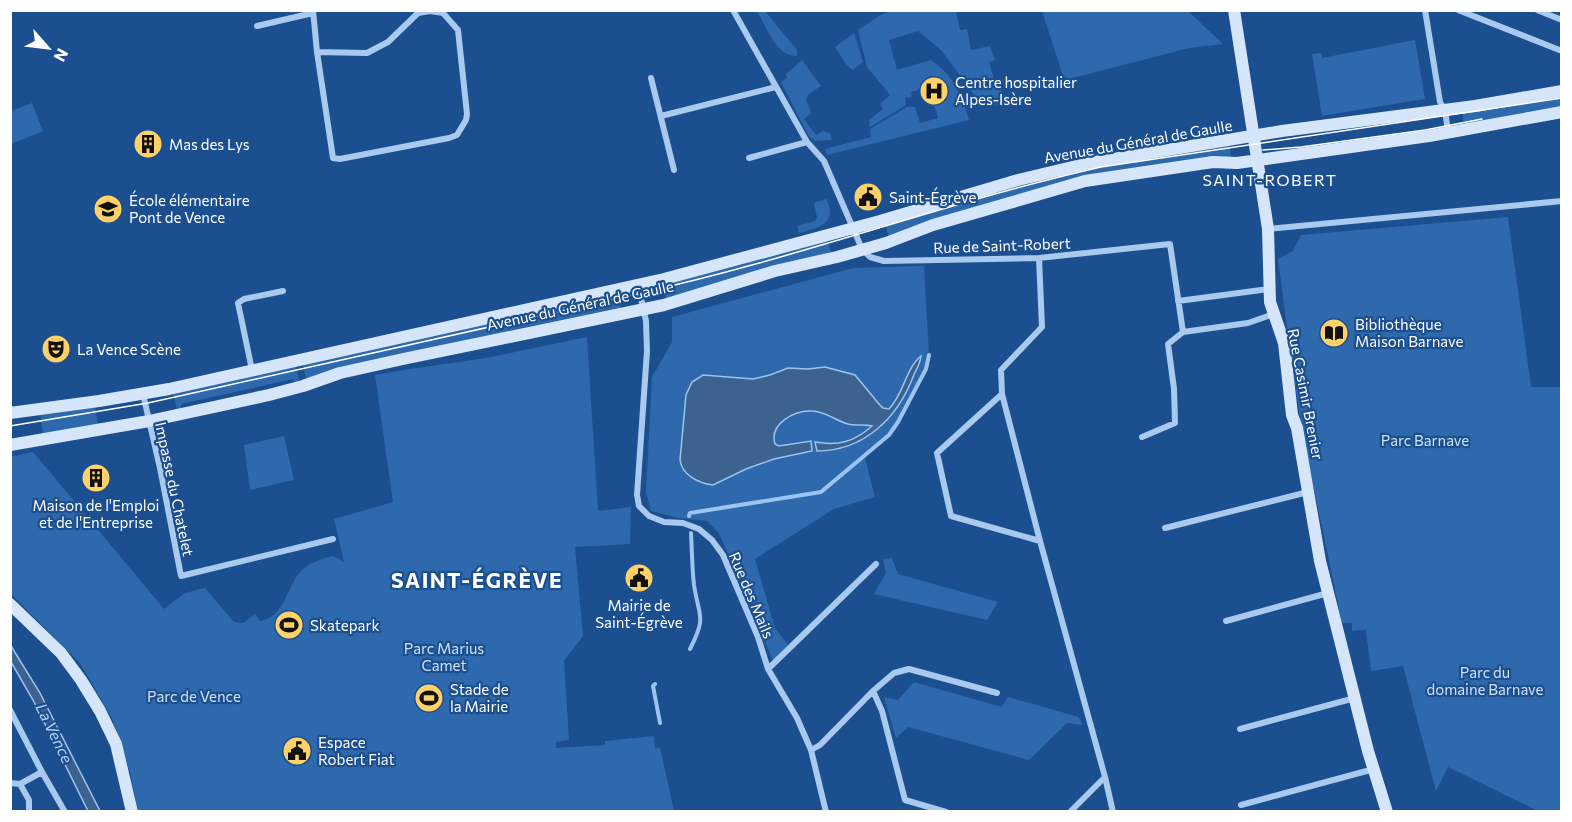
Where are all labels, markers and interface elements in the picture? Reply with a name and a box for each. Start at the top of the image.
north arrow [18,18,78,78]
text: N [50,46,73,65]
place label: Centre hospitalier Alpes-Isère [955,73,1077,108]
hospital icon: Centre hospitalier Alpes-Isère [918,75,950,107]
street label: Avenue du Général de Gaulle [1042,116,1234,166]
building icon: Mas des Lys [132,128,164,160]
place label: Mas des Lys [169,135,250,153]
district label: SAINT-ROBERT [1202,170,1338,189]
public building icon: Saint-Égrève [852,181,884,213]
place label: Saint-Égrève [889,187,976,206]
place label: École élémentaire Pont de Vence [129,190,250,226]
school or university icon: École élémentaire Pont de Vence [92,193,124,225]
street label: Rue de Saint-Robert [933,234,1071,256]
street label: Avenue du Général de Gaulle [485,276,675,334]
place label: Bibliothèque Maison Barnave [1355,315,1463,350]
library icon: Bibliothèque Maison Barnave [1318,317,1350,349]
street label: Rue Casimir Brenier [1284,327,1328,461]
theatre icon: La Vence Scène [40,333,72,365]
place label: La Vence Scène [77,340,181,358]
street label: Impasse du Chatelet [152,420,198,558]
park label: Parc Barnave [1381,431,1469,449]
building icon: Maison de l'Emploi et de l'Entreprise [80,462,112,494]
place label: Maison de l'Emploi et de l'Entreprise [33,496,159,531]
street label: Rue des Mails [726,549,778,641]
public building icon: Mairie de Saint-Égrève [623,562,655,594]
district label: SAINT-ÉGRÈVE [391,567,563,592]
place label: Mairie de Saint-Égrève [595,596,683,631]
sports icon: Skatepark [273,609,305,641]
place label: Skatepark [310,616,380,634]
park label: Parc Marius Camet [404,639,484,674]
park label: Parc du domaine Barnave [1427,663,1544,698]
place label: Stade de la Mairie [450,680,509,715]
sports icon: Stade de la Mairie [413,682,445,714]
park label: Parc de Vence [147,687,241,705]
water label: La Vence [32,700,78,767]
place label: Espace Robert Fiat [318,733,395,768]
public building icon: Espace Robert Fiat [281,735,313,767]

